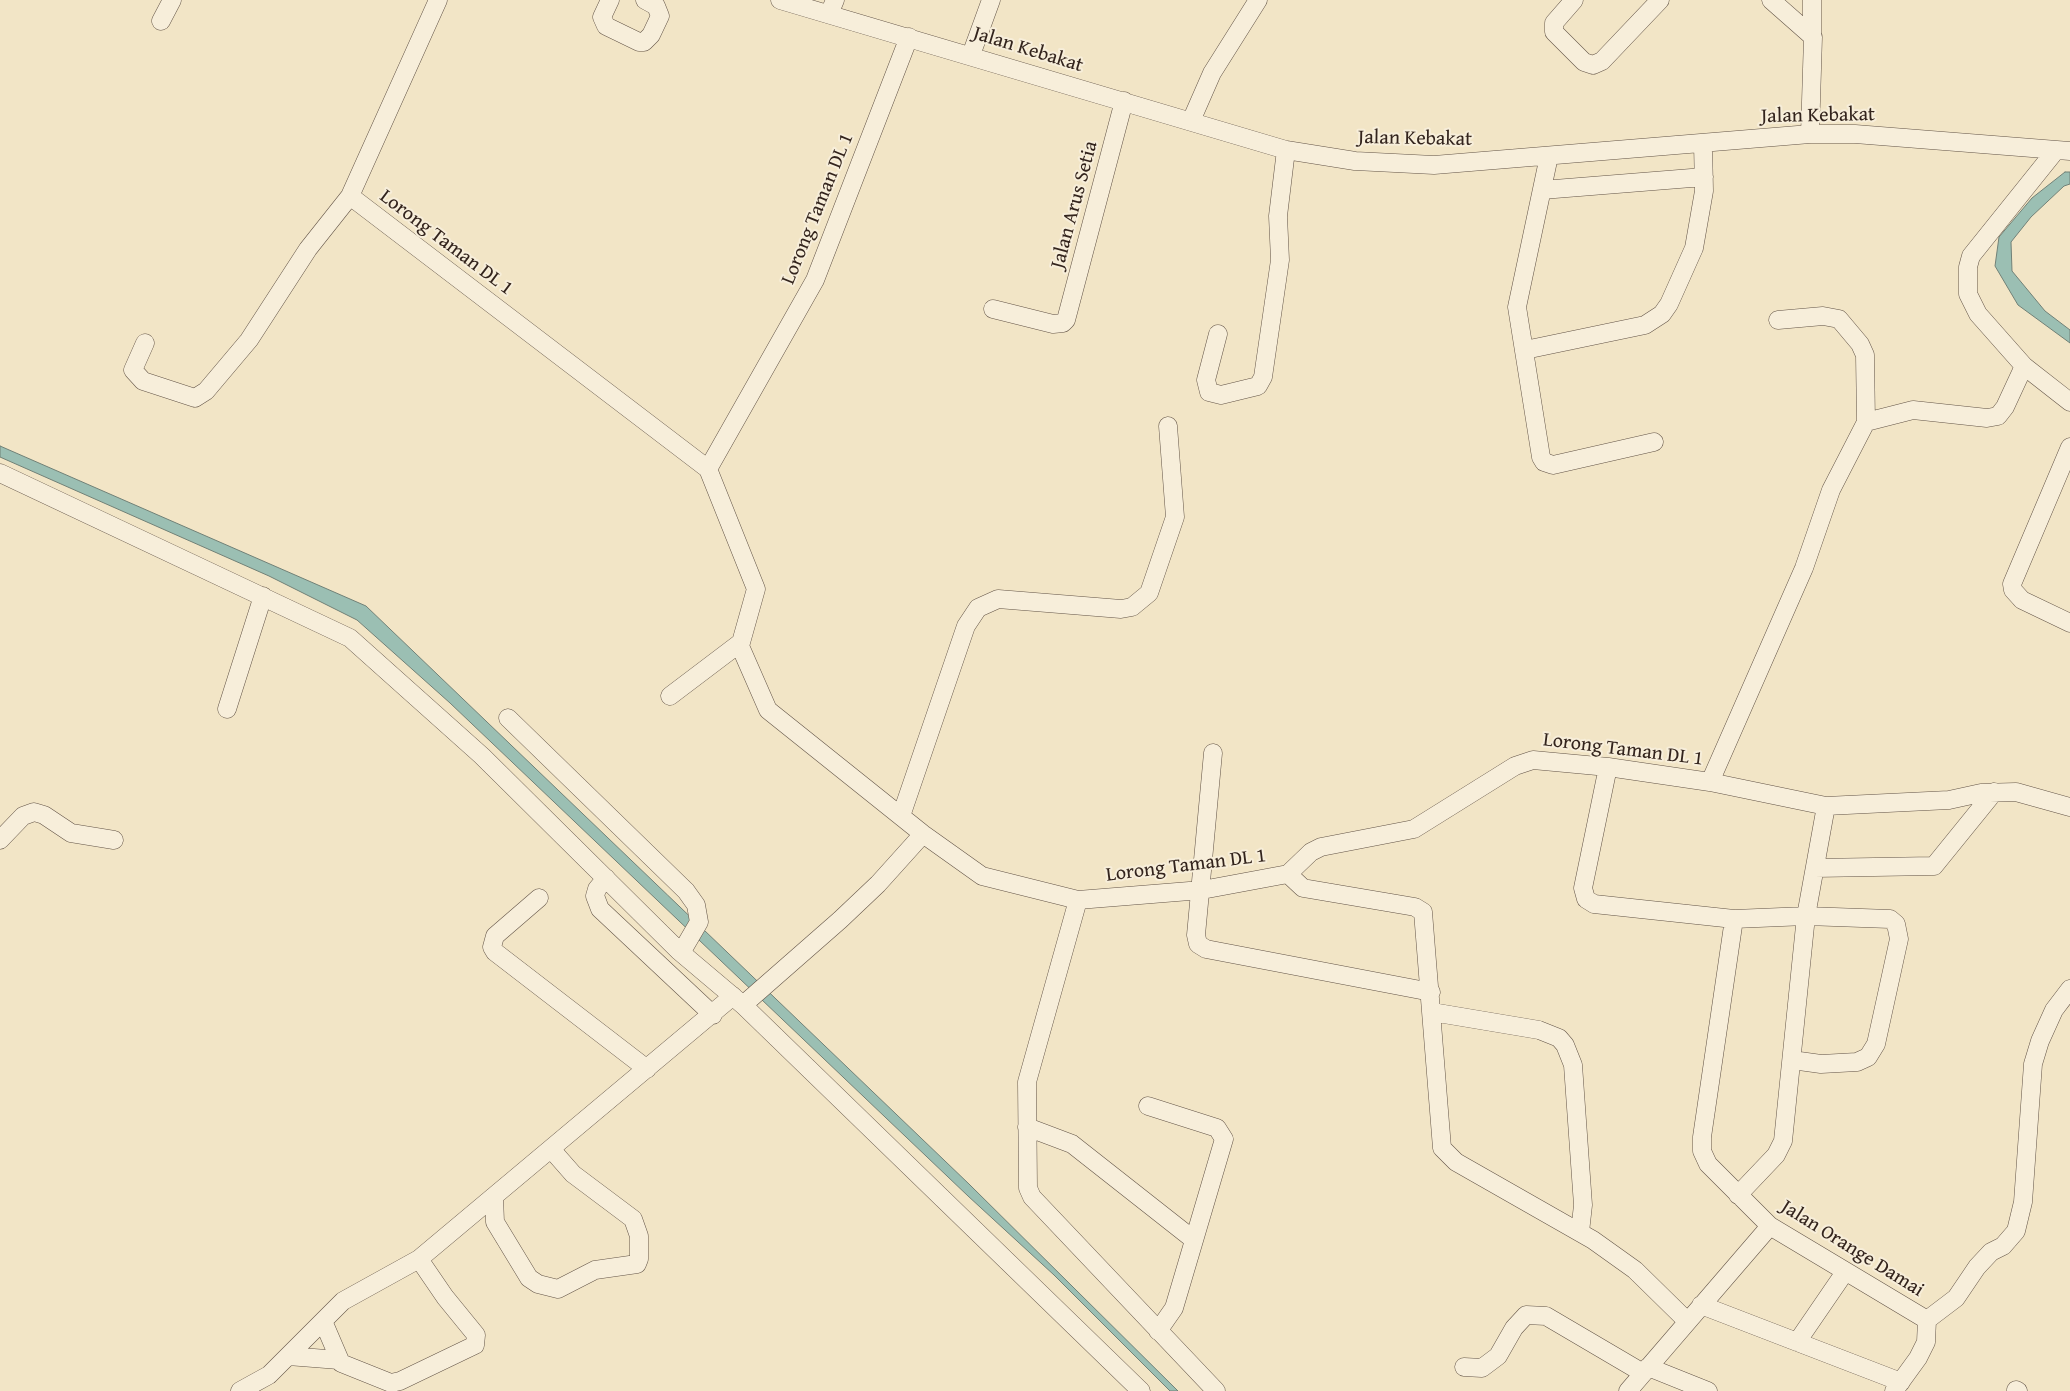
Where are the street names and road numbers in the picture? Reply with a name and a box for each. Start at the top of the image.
street label: Jalan Kebakat [970,22,1086,78]
street label: Jalan Kebakat [1761,103,1875,129]
street label: Jalan Kebakat [1358,126,1472,152]
street label: Lorong Taman DL 1 [777,130,859,288]
street label: Jalan Arus Setia [1046,138,1104,272]
street label: Lorong Taman DL 1 [375,185,517,301]
street label: Lorong Taman DL 1 [1542,728,1704,772]
street label: Lorong Taman DL 1 [1105,844,1267,888]
street label: Jalan Orange Damai [1776,1195,1928,1303]

